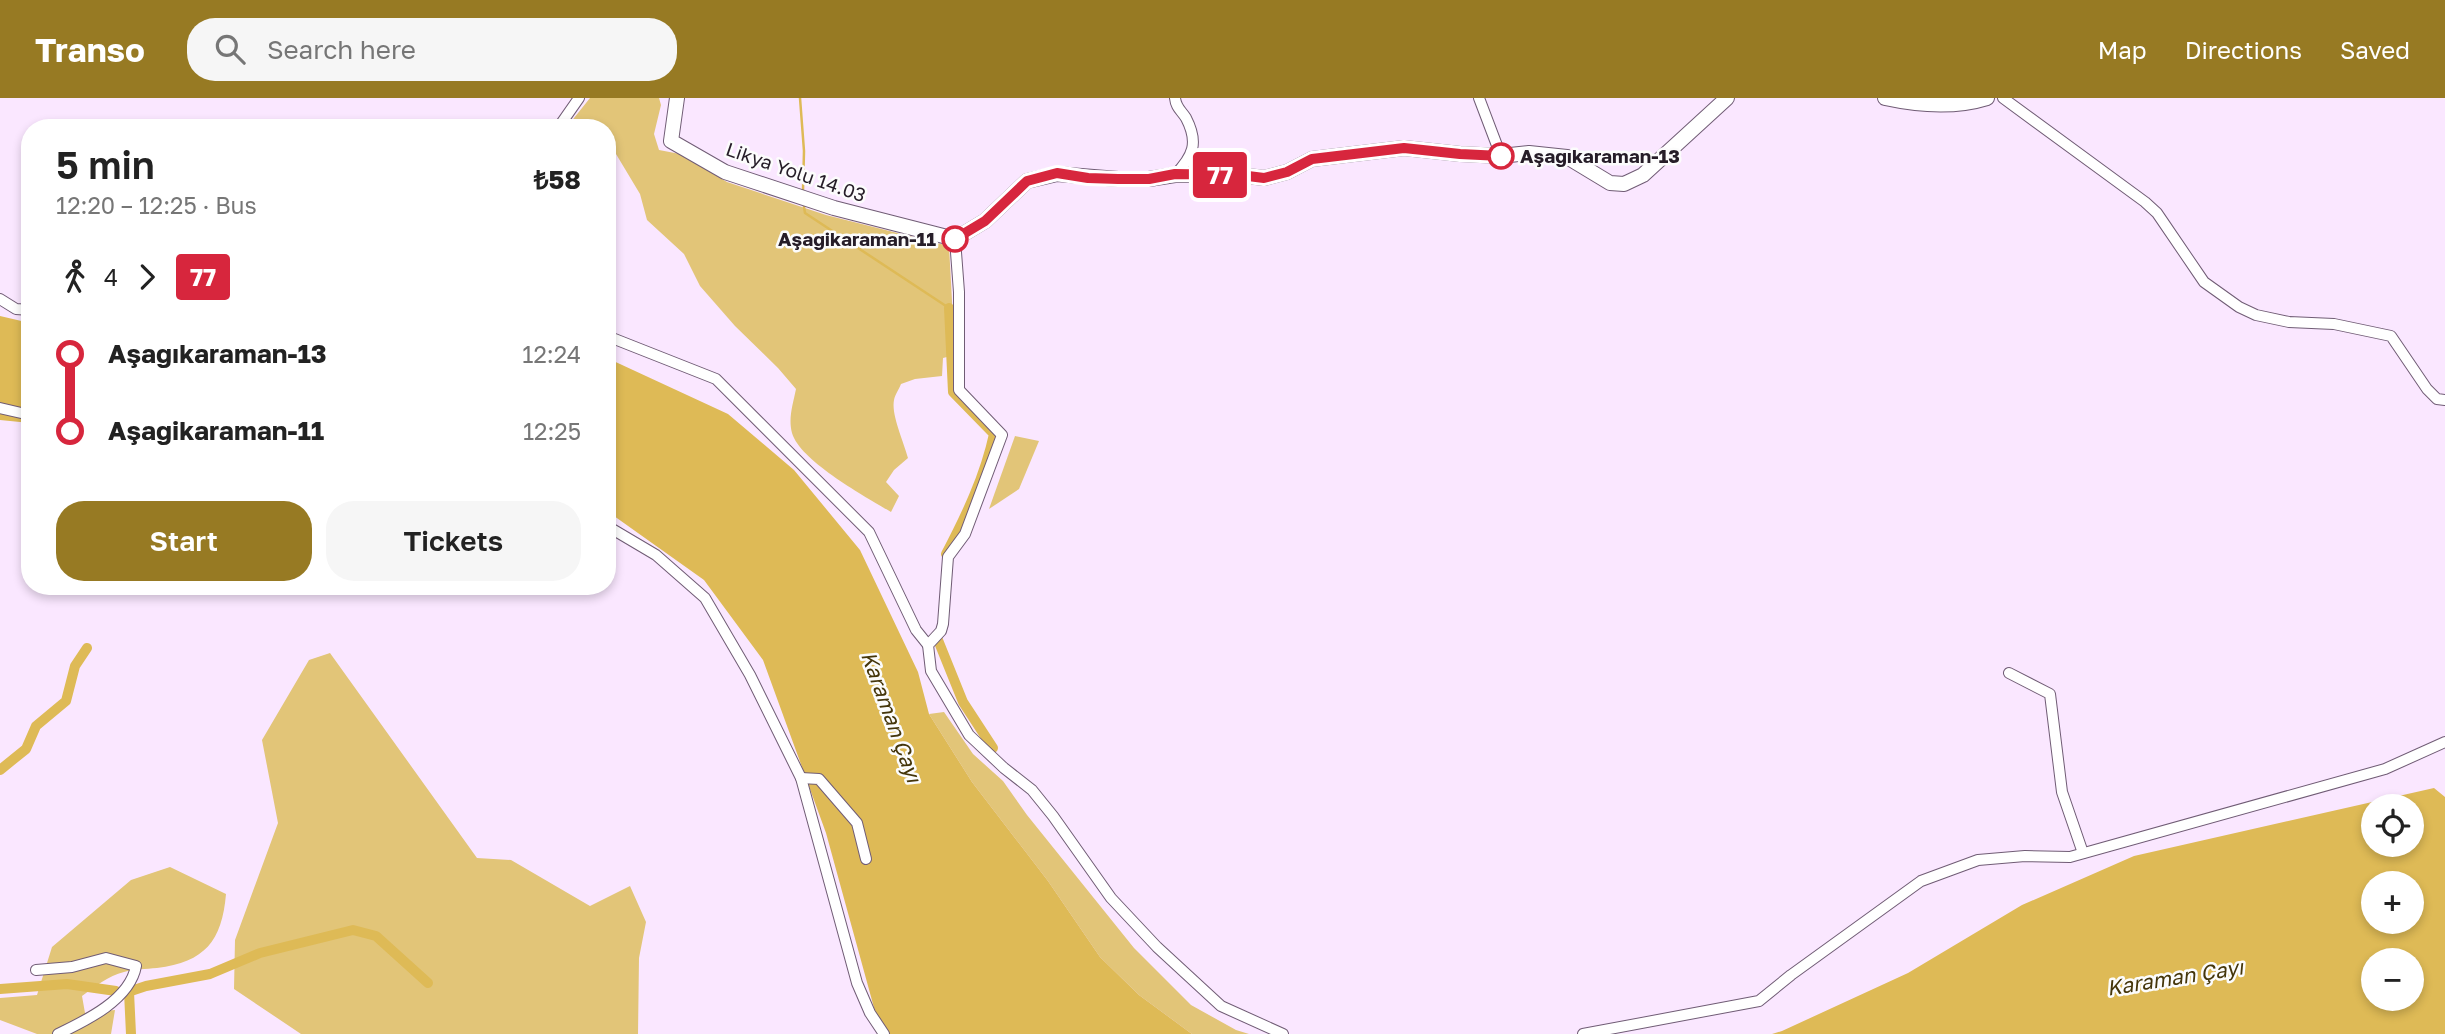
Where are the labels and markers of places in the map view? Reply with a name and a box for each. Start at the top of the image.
marker: Aşağıkaraman-13 [1488,143,1514,169]
place label: Aşağıkaraman-13 [1520,144,1680,167]
marker: Aşağikaraman-11 [942,226,968,252]
place label: Aşağikaraman-11 [778,227,936,250]

